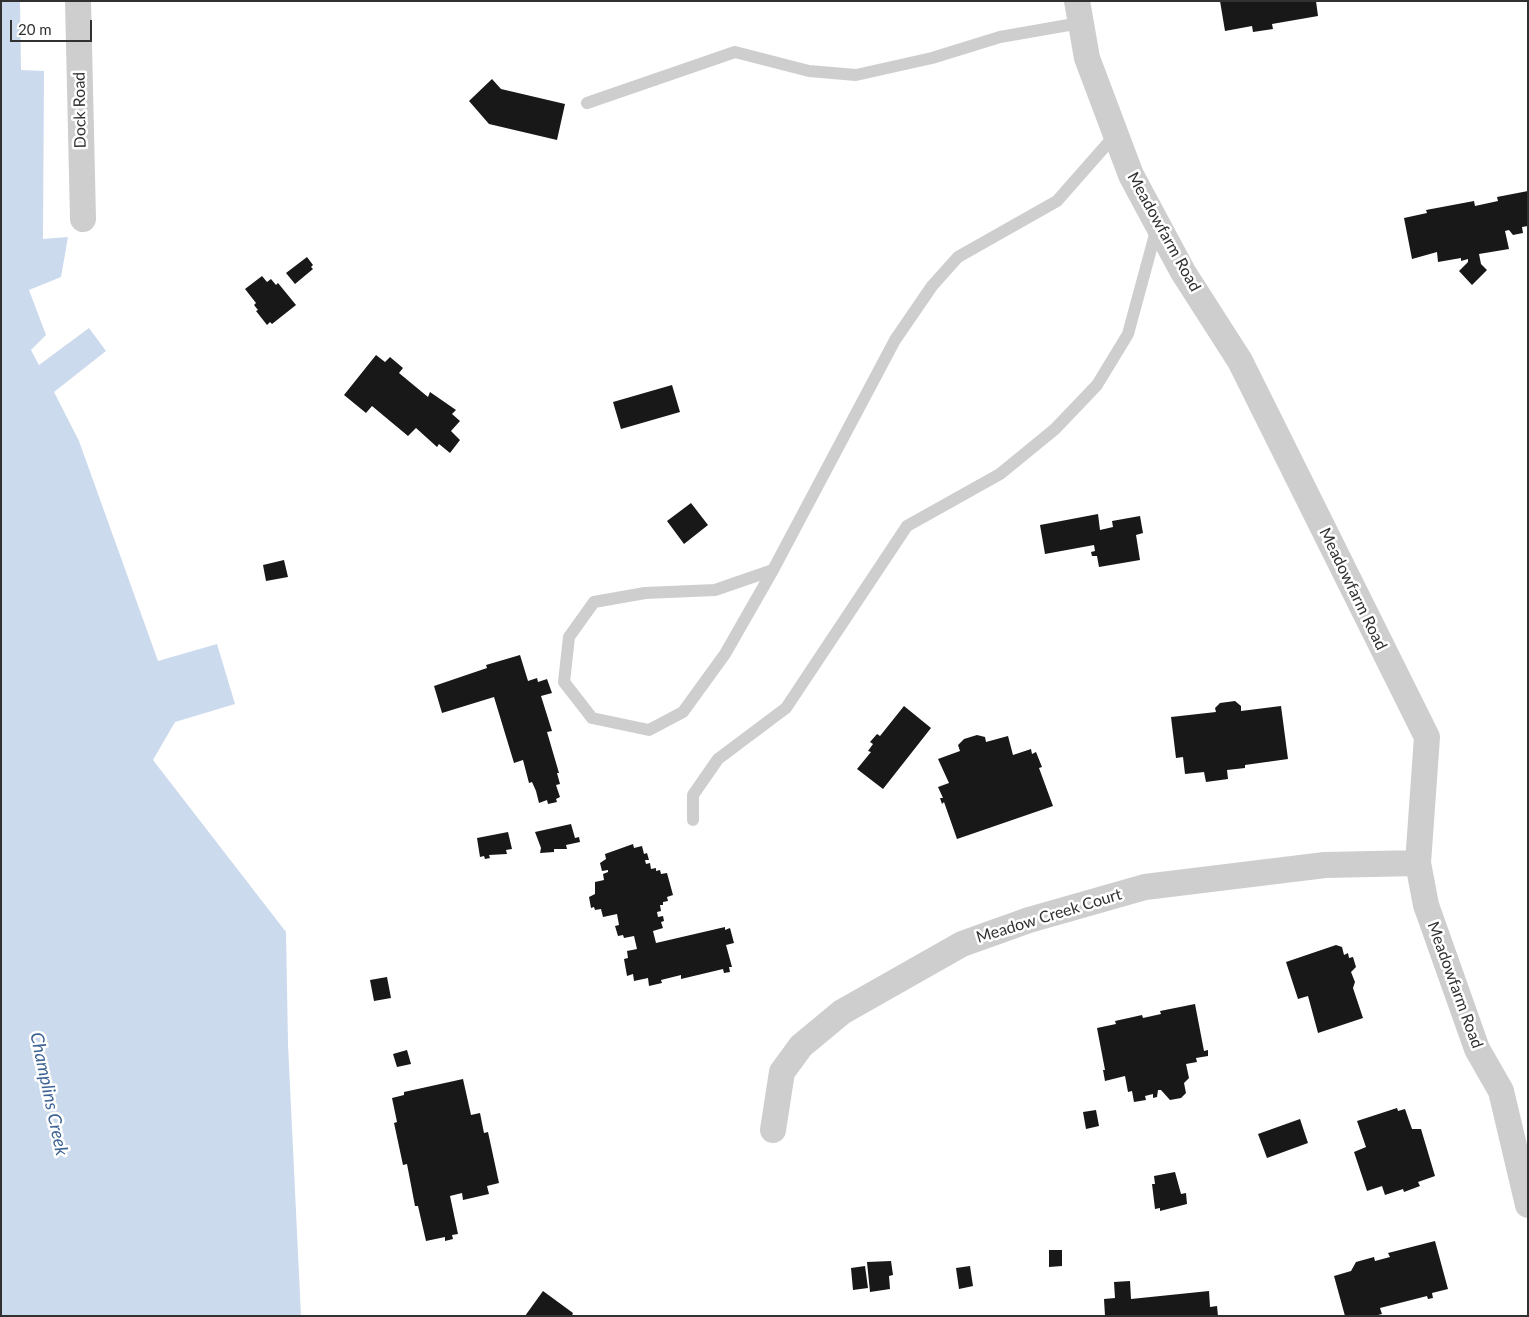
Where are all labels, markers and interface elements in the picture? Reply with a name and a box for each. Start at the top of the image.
scale bar [12,10,95,42]
text: 20 m [18,20,52,38]
street label: Dock Road [70,72,90,148]
street label: Meadowfarm Road [1123,169,1205,295]
street label: Meadowfarm Road [1315,525,1391,653]
street label: Meadow Creek Court [974,885,1124,947]
street label: Meadowfarm Road [1423,919,1487,1051]
water label: Champlins Creek [25,1030,73,1158]

